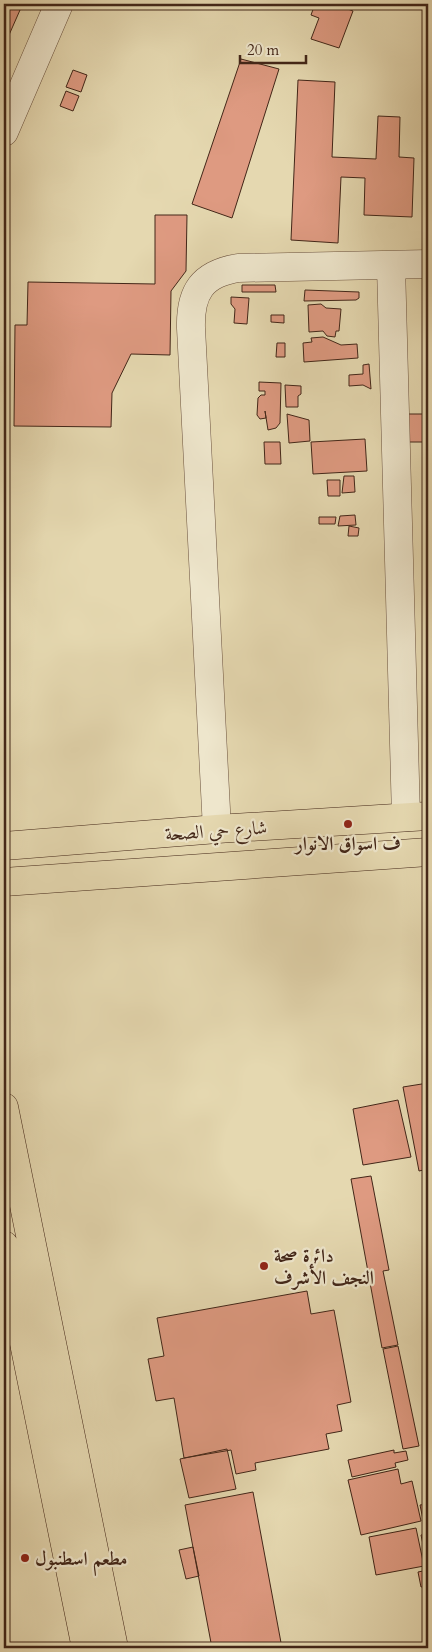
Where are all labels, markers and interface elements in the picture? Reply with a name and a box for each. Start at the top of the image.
scale bar [240,32,306,64]
text: 20 m [247,40,279,60]
street label: شارع حي الصحة [164,814,268,850]
marker: ف اسواق الانوار [342,818,354,830]
place label: ف اسواق الانوار [293,831,401,857]
place label: دائرة صحة النجف الأشرف [274,1243,374,1291]
marker: دائرة صحة النجف الأشرف [258,1260,270,1272]
place label: مطعم اسطنبول [35,1546,128,1576]
marker: مطعم اسطنبول [19,1552,31,1564]

